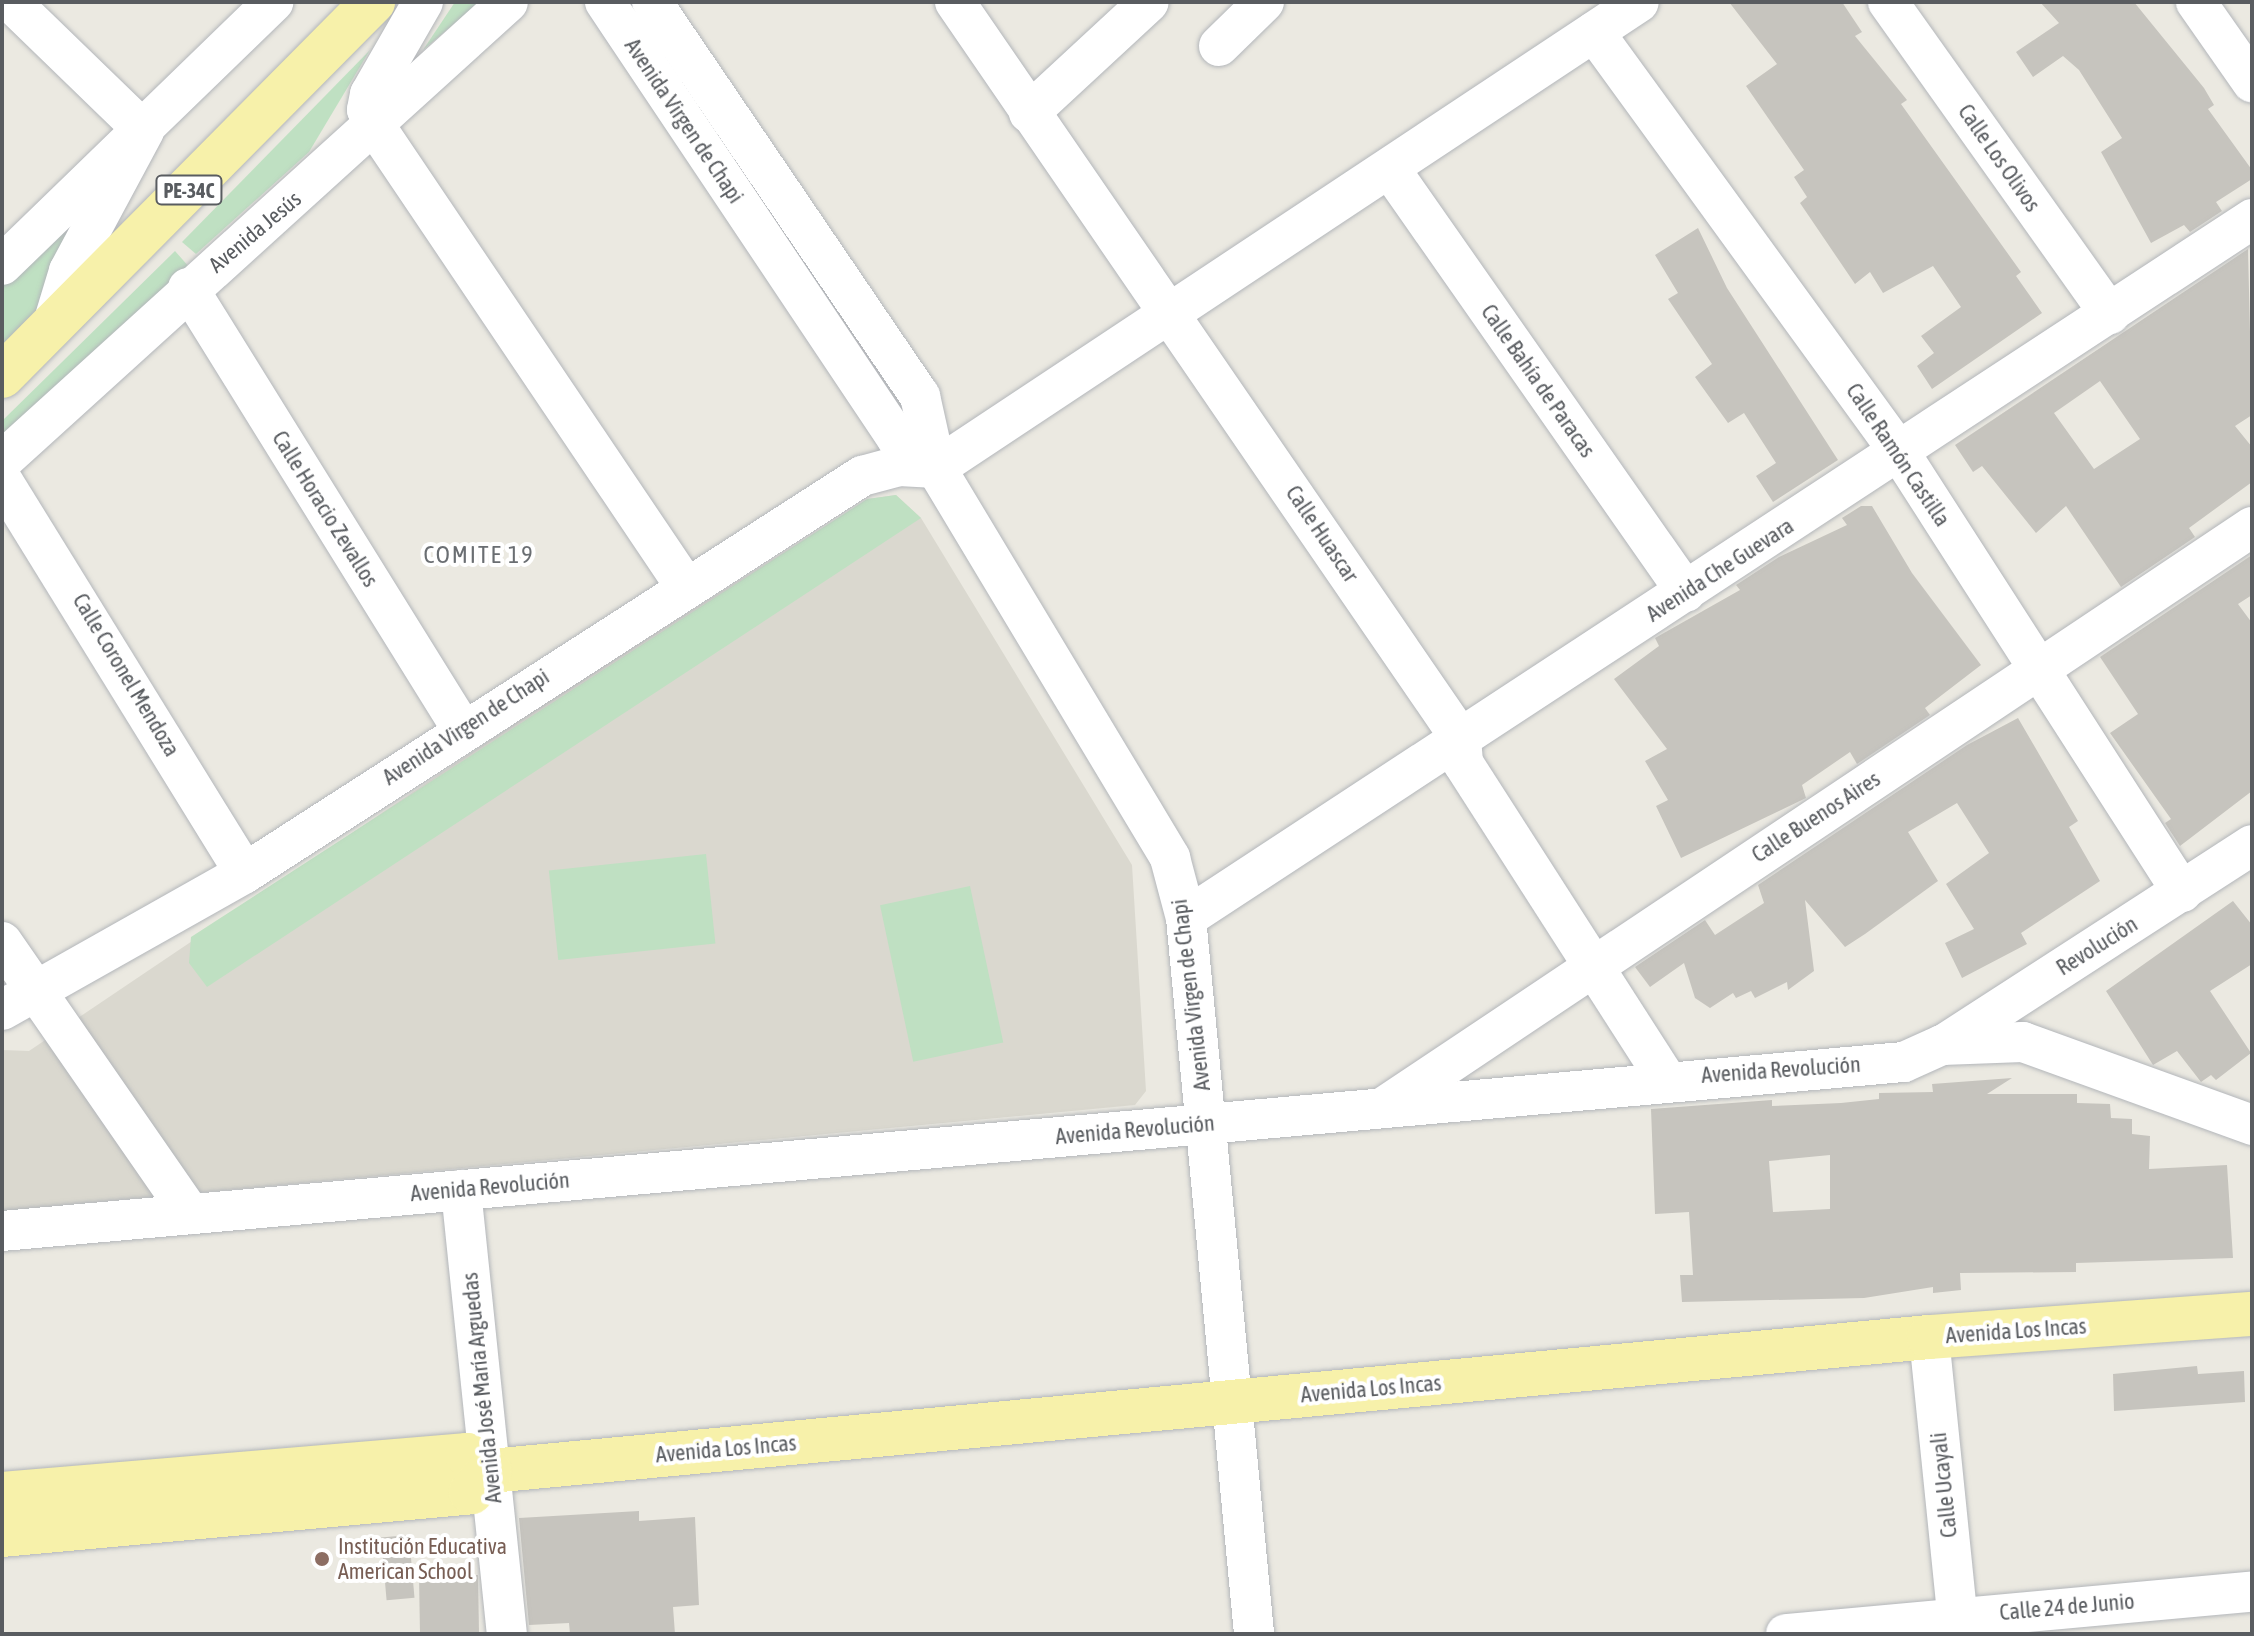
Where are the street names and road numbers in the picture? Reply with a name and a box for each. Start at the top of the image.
street label: Avenida Virgen de Chapi [619,34,749,208]
street label: Calle Los Olivos [1952,99,2046,217]
road number: PE-34C [155,174,223,206]
street label: Avenida Jesús [204,186,306,278]
street label: Calle Bahía de Paracas [1475,299,1601,463]
street label: Calle Ramón Castilla [1840,378,1956,532]
street label: Calle Horacio Zevallos [266,426,384,592]
street label: Calle Huascar [1280,481,1364,587]
street label: Avenida Che Guevara [1642,513,1798,627]
street label: Calle Coronel Mendoza [67,589,185,761]
street label: Avenida Virgen de Chapi [378,663,554,791]
street label: Calle Buenos Aires [1747,766,1885,868]
street label: Avenida Virgen de Chapi [1166,898,1216,1092]
street label: Revolución [2052,911,2142,981]
street label: Avenida Revolución [1700,1051,1862,1089]
street label: Avenida Revolución [1054,1110,1216,1150]
street label: Avenida Revolución [409,1167,571,1207]
street label: Avenida José María Arguedas [457,1271,507,1505]
street label: Avenida Los Incas [1945,1313,2087,1349]
street label: Avenida Los Incas [1300,1370,1442,1408]
street label: Avenida Los Incas [655,1430,797,1468]
street label: Calle Ucayali [1925,1431,1963,1539]
street label: Calle 24 de Junio [1998,1588,2136,1626]

